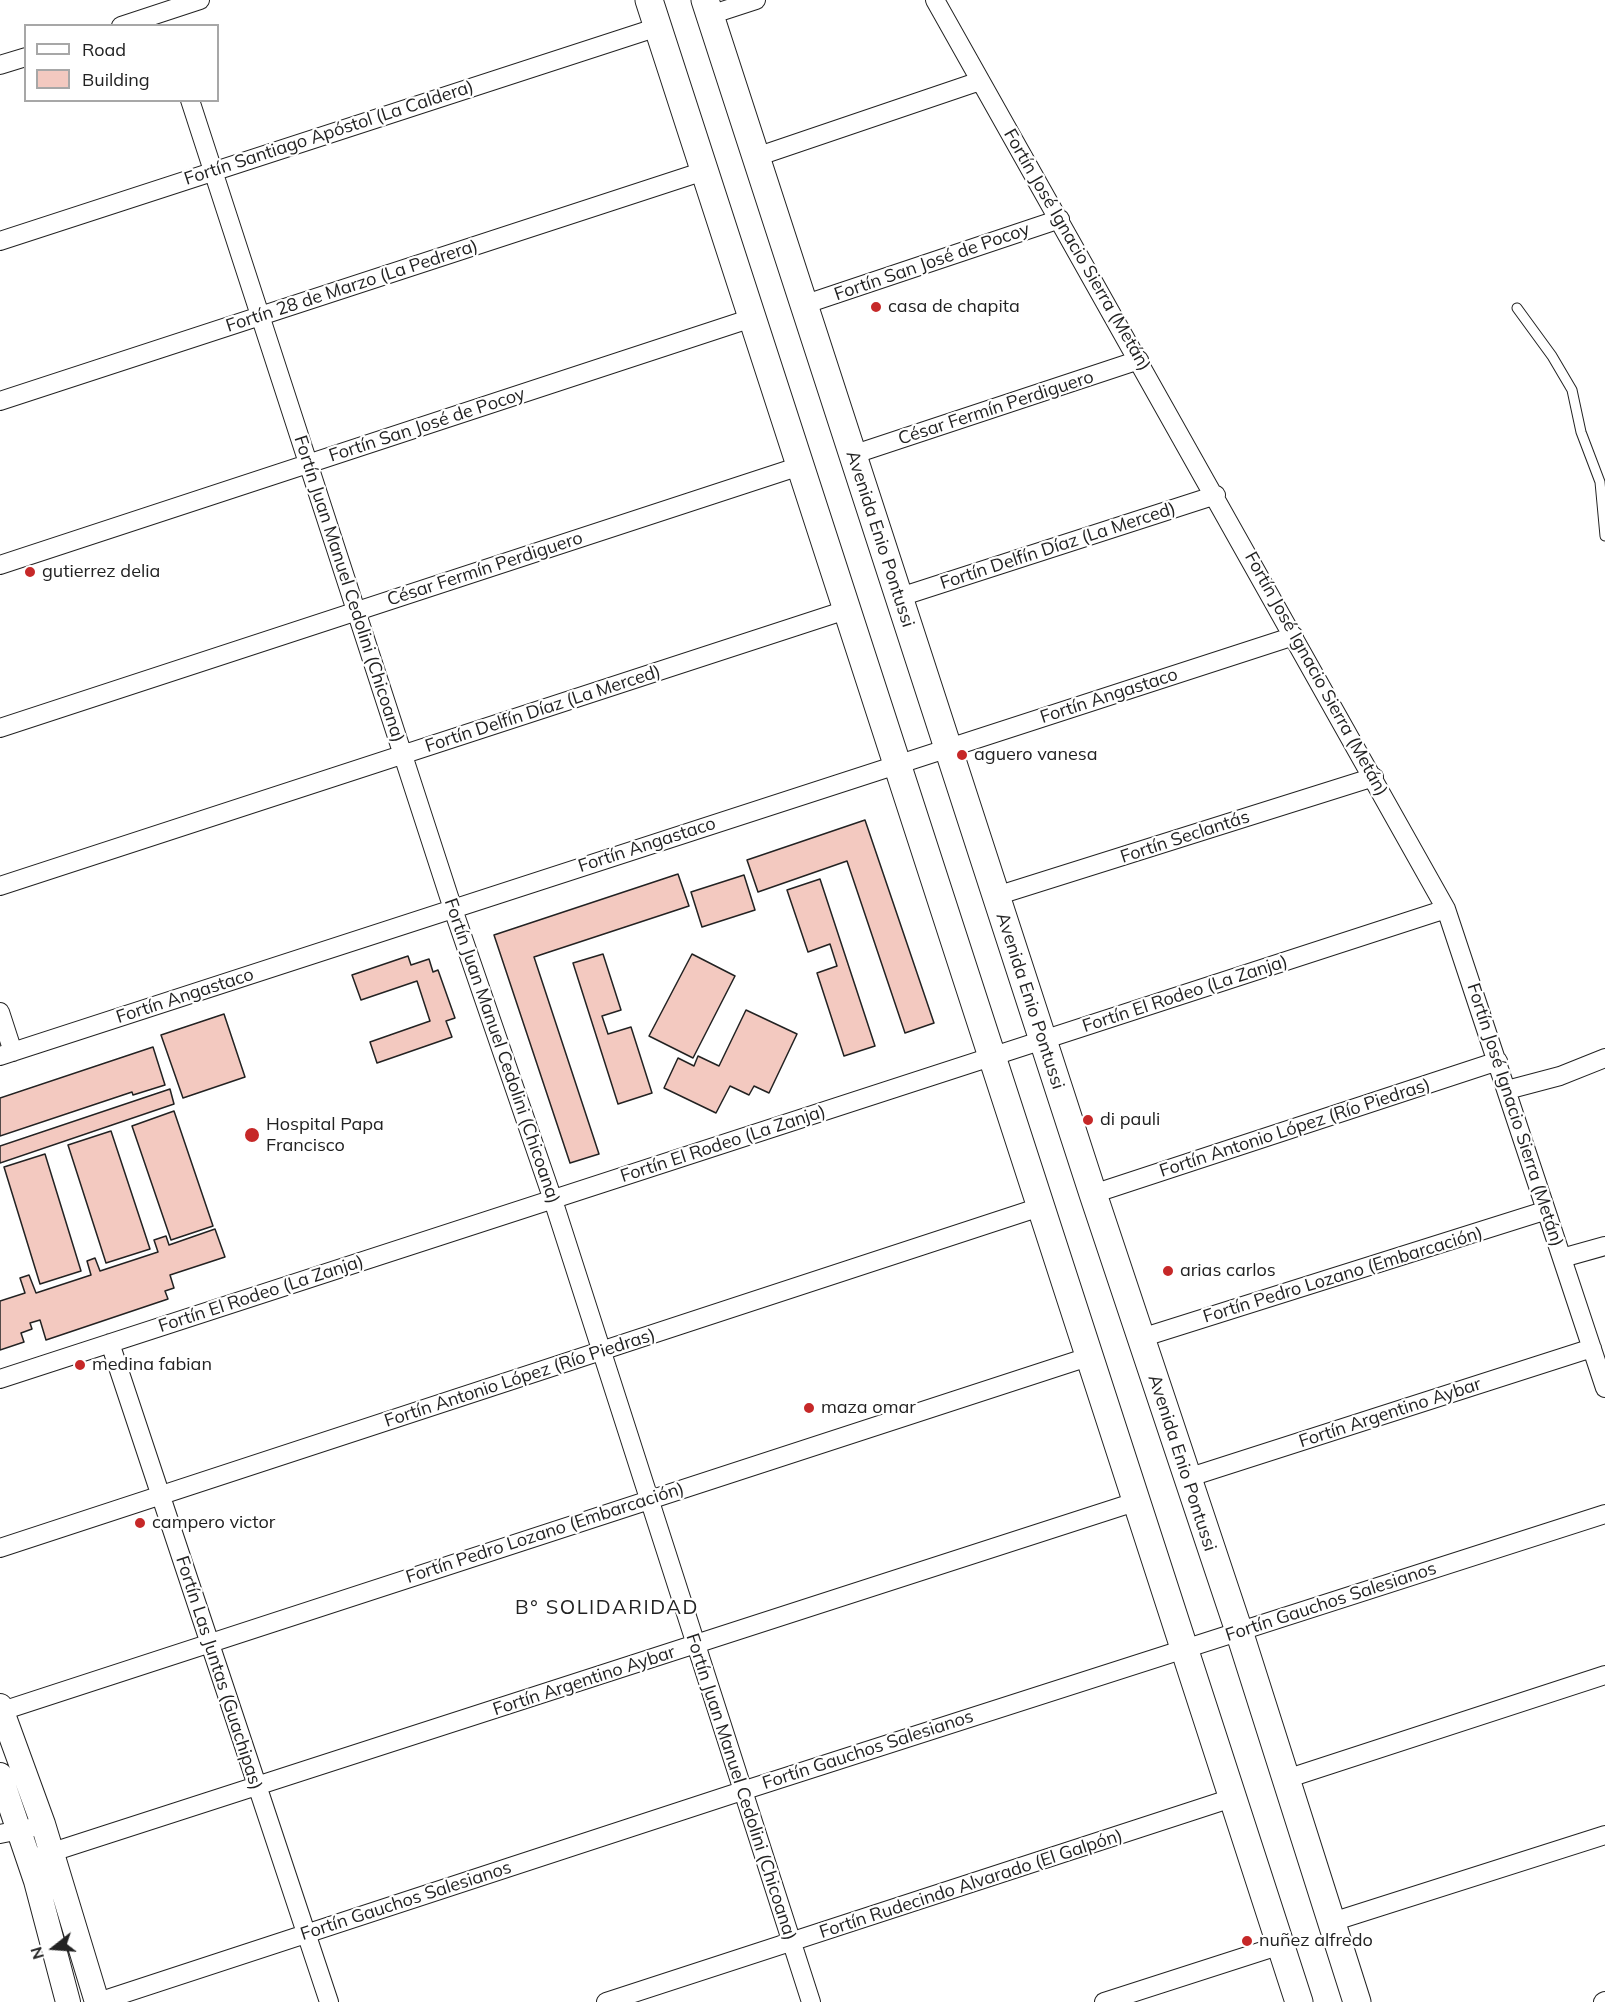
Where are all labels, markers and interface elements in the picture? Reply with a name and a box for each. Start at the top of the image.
legend [24,24,219,102]
text: Road [82,38,126,61]
text: Building [82,68,150,91]
street label: Fortín Santiago Apóstol (La Caldera) [182,76,476,190]
street label: Fortín José Ignacio Sierra (Metán) [999,125,1155,375]
street label: Fortín San José de Pocoy [832,218,1032,306]
street label: Fortín 28 de Marzo (La Pedrera) [223,235,481,337]
place label: casa de chapita [888,296,1020,318]
marker: casa de chapita [869,300,883,314]
street label: César Fermín Perdiguero [896,366,1096,450]
street label: Fortín San José de Pocoy [326,383,528,467]
street label: Fortín Juan Manuel Cedolini (Chicoana) [289,433,409,745]
street label: Avenida Enio Pontussi [841,448,919,630]
street label: Fortín Delfín Díaz (La Merced) [938,498,1178,594]
street label: César Fermín Perdiguero [385,527,585,611]
street label: Fortín José Ignacio Sierra (Metán) [1240,548,1392,800]
place label: gutierrez delia [42,561,160,583]
marker: gutierrez delia [23,565,37,579]
street label: Fortín Delfín Díaz (La Merced) [423,661,663,757]
street label: Fortín Angastaco [1038,664,1180,728]
place label: aguero vanesa [974,744,1097,766]
marker: aguero vanesa [955,748,969,762]
street label: Fortín Seclantás [1118,806,1252,868]
street label: Fortín Angastaco [576,813,718,877]
street label: Fortín Juan Manuel Cedolini (Chicoana) [439,896,565,1206]
street label: Avenida Enio Pontussi [991,910,1069,1092]
street label: Fortín El Rodeo (La Zanja) [1080,951,1290,1037]
street label: Fortín Angastaco [114,964,256,1028]
street label: Fortín José Ignacio Sierra (Metán) [1462,981,1568,1249]
street label: Fortín Antonio López (Río Piedras) [1157,1074,1433,1182]
street label: Fortín El Rodeo (La Zanja) [618,1101,828,1187]
place label: di pauli [1100,1109,1160,1131]
marker: di pauli [1081,1113,1095,1127]
place label: Hospital Papa Francisco [266,1114,384,1156]
marker: Hospital Papa Francisco [243,1126,261,1144]
street label: Fortín Pedro Lozano (Embarcación) [1201,1222,1485,1328]
street label: Fortín El Rodeo (La Zanja) [156,1251,366,1337]
place label: arias carlos [1180,1260,1276,1282]
marker: arias carlos [1161,1264,1175,1278]
street label: Fortín Antonio López (Río Piedras) [382,1324,658,1432]
place label: medina fabian [92,1354,212,1376]
marker: medina fabian [73,1358,87,1372]
street label: Avenida Enio Pontussi [1143,1372,1221,1554]
street label: Fortín Argentino Aybar [1296,1373,1484,1453]
place label: maza omar [821,1397,916,1419]
marker: maza omar [802,1401,816,1415]
street label: Fortín Pedro Lozano (Embarcación) [403,1478,687,1588]
place label: campero victor [152,1512,275,1534]
marker: campero victor [133,1516,147,1530]
street label: Fortín Las Juntas (Guachipas) [171,1553,267,1793]
street label: Fortín Gauchos Salesianos [1223,1558,1439,1646]
district label: B° SOLIDARIDAD [515,1596,699,1620]
street label: Fortín Juan Manuel Cedolini (Chicoana) [681,1631,801,1943]
street label: Fortín Argentino Aybar [490,1641,678,1721]
street label: Fortín Gauchos Salesianos [760,1706,976,1794]
street label: Fortín Rudecindo Alvarado (El Galpón) [817,1825,1125,1943]
street label: Fortín Gauchos Salesianos [298,1857,514,1945]
north arrow [24,1918,84,1978]
place label: nuñez alfredo [1259,1930,1373,1952]
marker: nuñez alfredo [1240,1934,1254,1948]
text: N [25,1945,48,1962]

